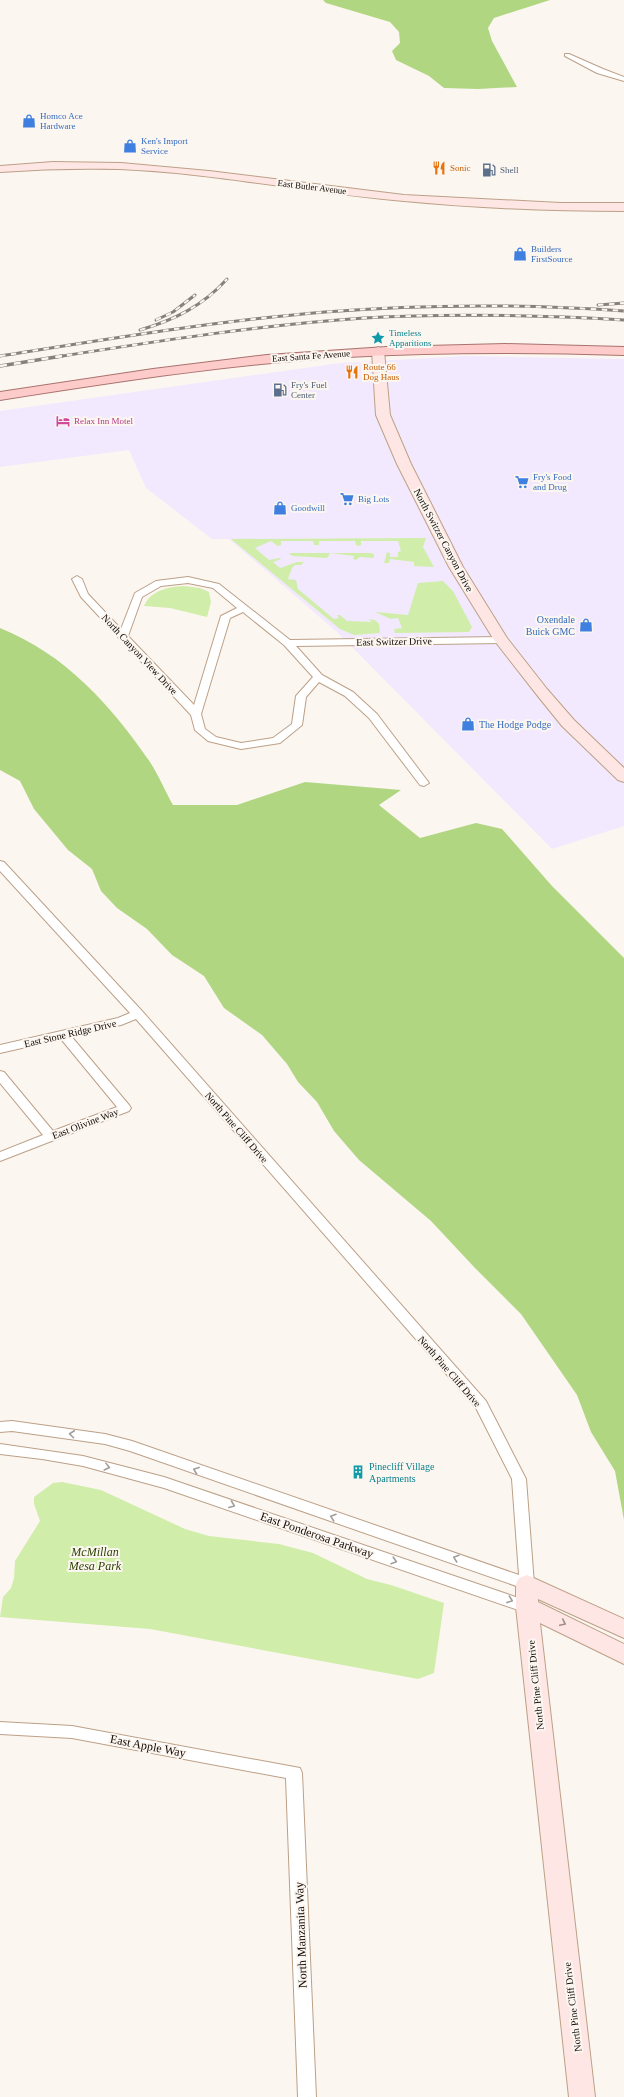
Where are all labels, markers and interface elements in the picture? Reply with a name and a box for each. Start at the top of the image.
place label: Homco Ace Hardware [40,111,83,131]
shop icon: Homco Ace Hardware [21,113,37,129]
place label: Ken's Import Service [141,136,188,156]
shop icon: Ken's Import Service [122,138,138,154]
restaurant icon: Sonic [431,160,447,176]
fuel station icon: Shell [481,162,497,178]
place label: Sonic [450,163,471,173]
place label: Shell [500,165,519,175]
street label: East Butler Avenue [277,178,347,196]
place label: Builders FirstSource [531,244,573,264]
shop icon: Builders FirstSource [512,246,528,262]
place label: Timeless Apparitions [389,328,432,348]
place icon: Timeless Apparitions [370,330,386,346]
street label: East Santa Fe Avenue [272,348,350,364]
place label: Route 66 Dog Haus [363,362,400,382]
restaurant icon: Route 66 Dog Haus [344,364,360,380]
place label: Fry's Fuel Center [291,380,327,400]
fuel station icon: Fry's Fuel Center [272,382,288,398]
hotel icon: Relax Inn Motel [55,413,71,429]
place label: Relax Inn Motel [74,416,133,426]
place label: Fry's Food and Drug [533,472,572,492]
supermarket icon: Fry's Food and Drug [514,474,530,490]
street label: North Switzer Canyon Drive [412,487,476,594]
supermarket icon: Big Lots [339,491,355,507]
place label: Big Lots [358,494,390,504]
shop icon: Goodwill [272,500,288,516]
place label: Goodwill [291,503,326,513]
street label: North Canyon View Drive [100,612,180,697]
place label: Oxendale Buick GMC [526,614,576,637]
shop icon: Oxendale Buick GMC [578,617,594,633]
street label: East Switzer Drive [356,635,432,648]
shop icon: The Hodge Podge [460,716,476,732]
place label: The Hodge Podge [479,719,552,730]
street label: East Stone Ridge Drive [23,1017,118,1049]
street label: North Pine Cliff Drive [203,1090,271,1165]
street label: East Olivine Way [50,1106,120,1141]
street label: North Pine Cliff Drive [416,1334,484,1409]
one-way arrow [69,1430,75,1439]
place label: Pinecliff Village Apartments [369,1461,435,1484]
one-way arrow [104,1462,111,1470]
building icon: Pinecliff Village Apartments [350,1464,366,1480]
one-way arrow [193,1466,200,1474]
one-way arrow [228,1500,235,1508]
street label: East Ponderosa Parkway [259,1509,375,1561]
one-way arrow [329,1513,336,1522]
park label: McMillan Mesa Park [68,1545,122,1573]
one-way arrow [452,1554,459,1563]
one-way arrow [390,1557,397,1565]
one-way arrow [506,1596,513,1604]
one-way arrow [558,1618,566,1626]
street label: North Pine Cliff Drive [525,1639,546,1730]
street label: East Apple Way [109,1732,187,1760]
street label: North Manzanita Way [292,1882,310,1988]
street label: North Pine Cliff Drive [561,1961,583,2052]

